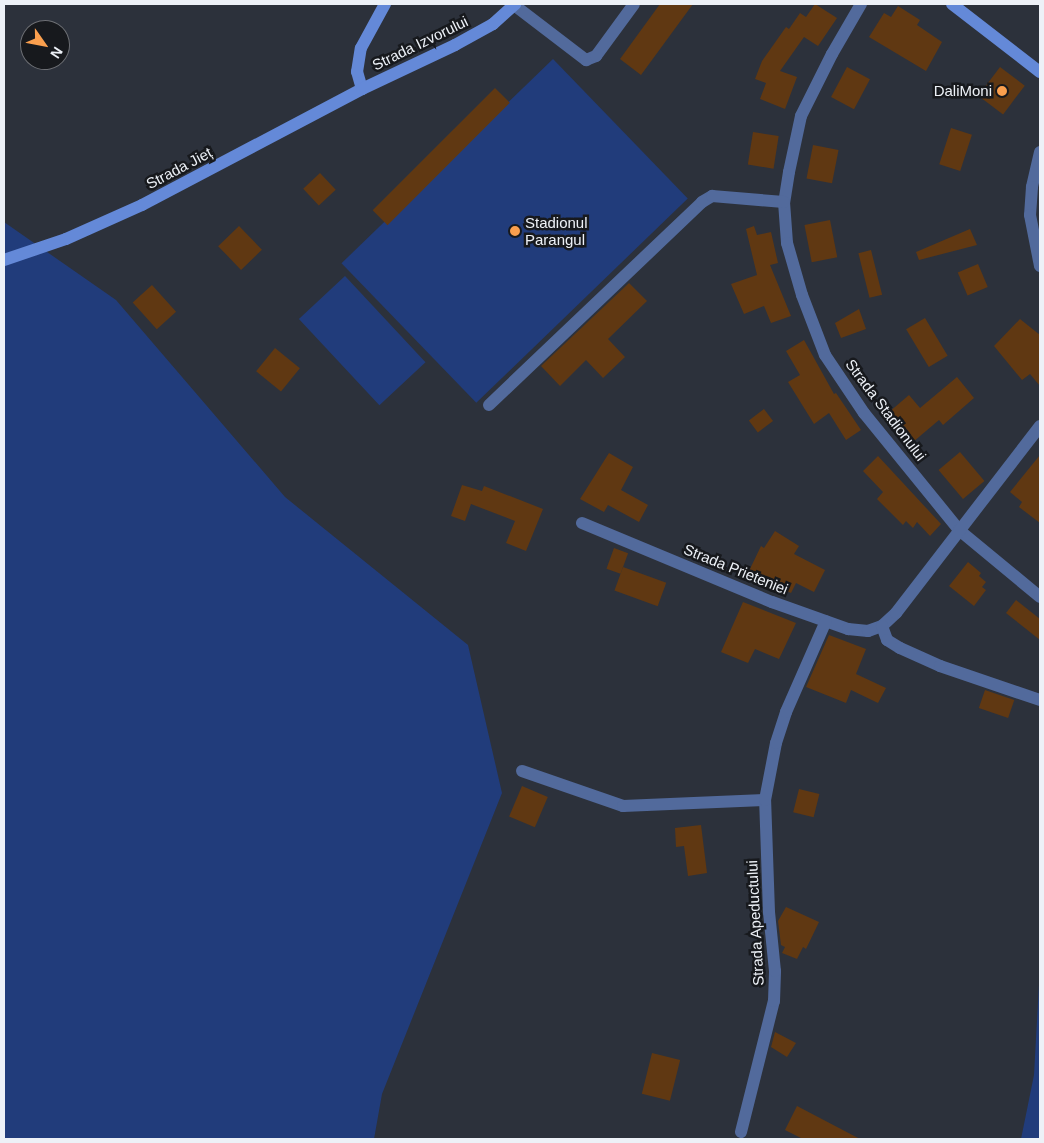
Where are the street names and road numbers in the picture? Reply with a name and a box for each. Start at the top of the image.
street label: Strada Izvorului [369,12,471,74]
street label: Strada Jieț [143,143,215,193]
street label: Strada Stadionului [842,356,930,464]
street label: Strada Prieteniei [681,540,791,598]
street label: Strada Apeductului [743,859,767,987]

